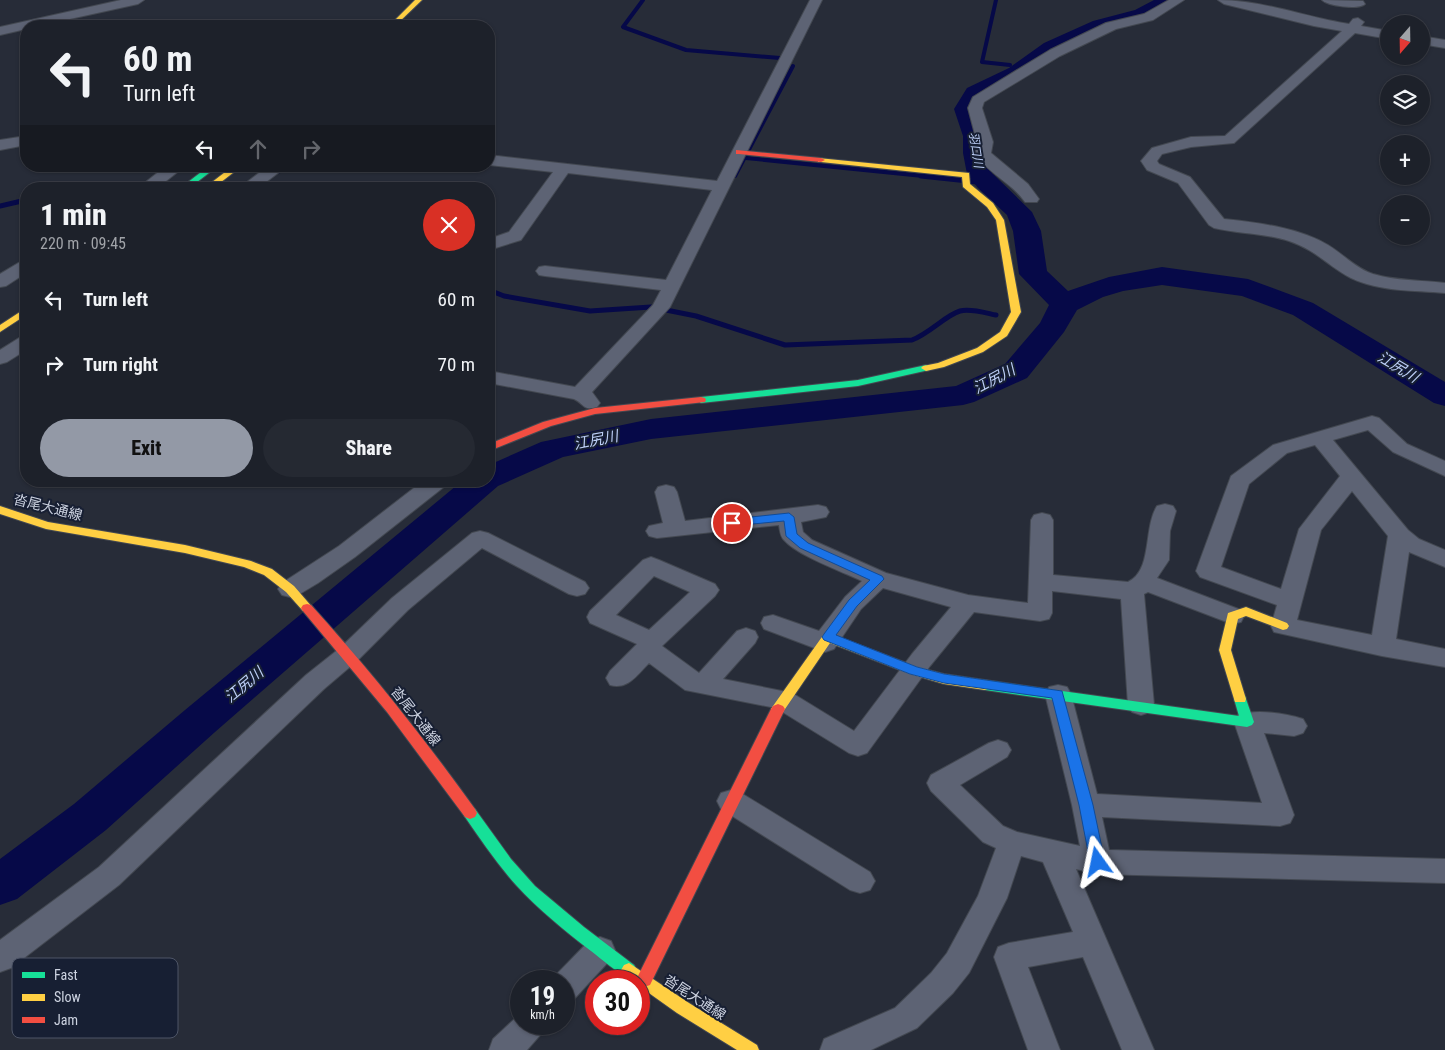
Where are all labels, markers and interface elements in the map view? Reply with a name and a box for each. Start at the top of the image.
north arrow [1380,15,1430,65]
map controls [1380,15,1430,245]
text: 60 m [123,39,192,80]
icon: left [40,40,105,105]
button: layers [1380,75,1430,125]
text: Turn left [123,81,195,106]
water label: 羽口川 [966,131,986,171]
icon: left [191,135,219,163]
icon: ahead [244,135,272,163]
icon: right [297,135,325,163]
button: + [1380,135,1430,185]
button: − [1380,195,1430,245]
text: 1 min [40,197,107,232]
button: close [423,199,475,251]
text: 220 m · 09:45 [40,234,126,253]
icon: left [40,286,68,314]
text: Turn left [83,288,148,311]
text: 60 m [438,288,475,311]
water label: 江尻川 [1374,348,1424,387]
icon: right [40,351,68,379]
text: Turn right [83,353,158,376]
text: 70 m [438,353,475,376]
water label: 江尻川 [970,360,1020,398]
button: Exit [40,419,253,477]
button: Share [263,419,475,477]
water label: 江尻川 [572,426,622,453]
street label: 沓尾大通線 [12,491,84,523]
pin [711,502,753,544]
icon: arrive [718,509,746,537]
water label: 江尻川 [221,662,269,706]
street label: 沓尾大通線 [388,683,444,749]
position arrow [1071,835,1123,887]
legend [12,958,178,1038]
text: Fast [54,967,78,983]
speed limit sign: 30 [585,970,650,1035]
street label: 沓尾大通線 [661,971,729,1023]
text: 19 [530,982,555,1011]
text: Slow [54,989,81,1005]
text: km/h [530,1008,555,1022]
text: Jam [54,1012,78,1028]

